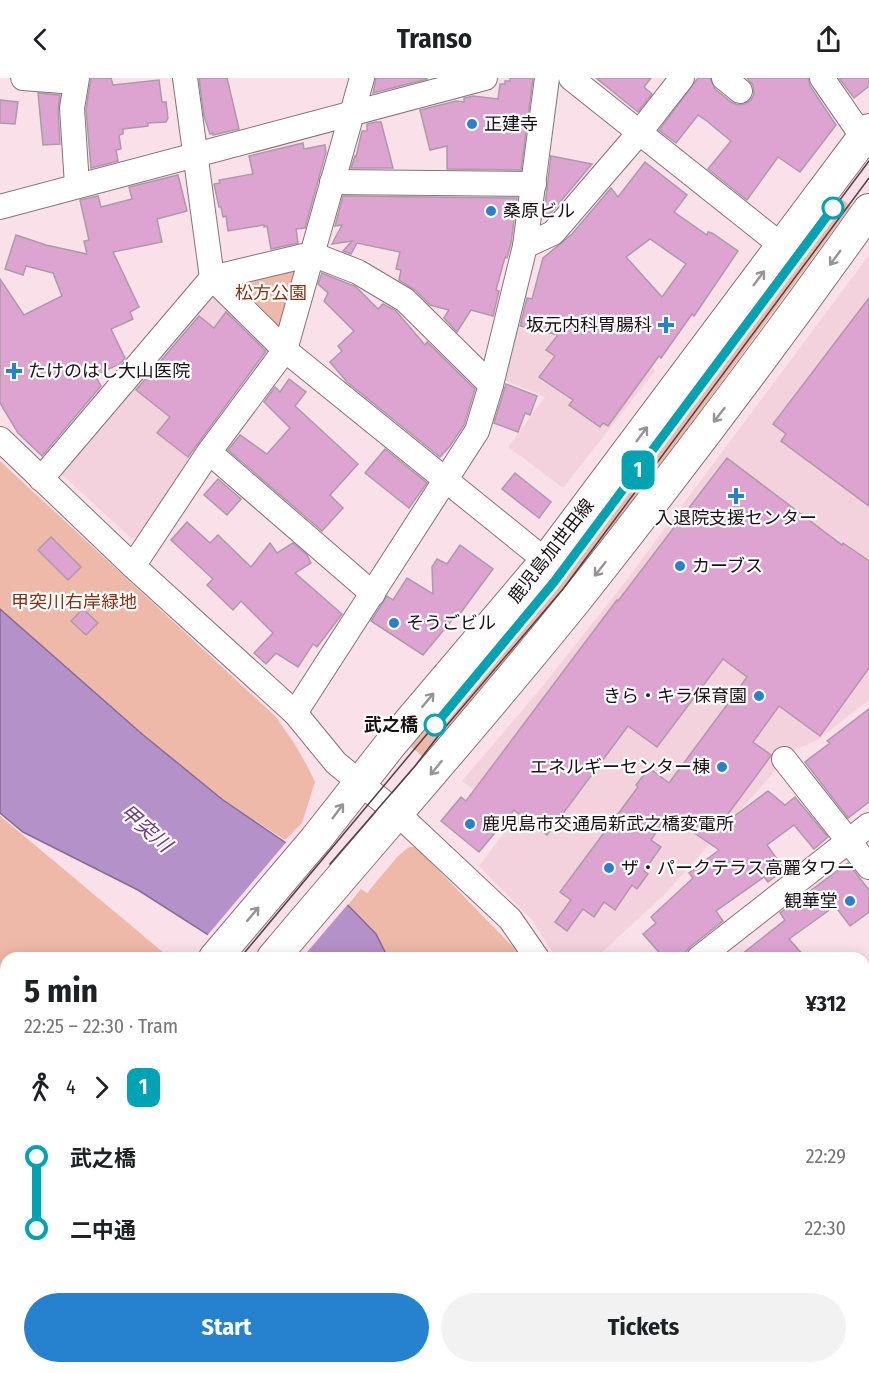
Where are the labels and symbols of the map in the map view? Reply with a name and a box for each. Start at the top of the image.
place label: 正建寺 [484,113,538,135]
marker: 正建寺 [465,117,479,131]
unlabelled marker [822,197,844,219]
place label: 桑原ビル [503,200,575,222]
marker: 桑原ビル [484,204,498,218]
one-way arrow [829,249,841,265]
one-way arrow [752,270,765,286]
park label: 松方公園 [235,282,307,304]
place label: 坂元内科胃腸科 [526,314,652,336]
marker: 坂元内科胃腸科 [657,316,675,334]
place label: たけのはし大山医院 [28,360,190,382]
marker: たけのはし大山医院 [5,362,23,380]
one-way arrow [713,406,726,422]
one-way arrow [635,426,648,442]
line badge: 1 [618,450,658,490]
marker: 入退院支援センター [727,487,745,505]
street label: 鹿児島加世田線 [504,495,598,607]
place label: 入退院支援センター [655,507,817,529]
place label: カーブス [692,555,763,577]
marker: カーブス [673,559,687,573]
one-way arrow [593,560,606,576]
park label: 甲突川右岸緑地 [11,591,137,613]
place label: そうごビル [406,612,496,634]
marker: そうごビル [387,616,401,630]
place label: きら・キラ保育園 [603,685,747,707]
marker: きら・キラ保育園 [752,689,766,703]
one-way arrow [421,693,435,708]
place label: 武之橋 [364,714,418,736]
marker: 武之橋 [424,714,446,736]
place label: エネルギーセンター棟 [530,756,710,778]
one-way arrow [429,760,443,775]
marker: エネルギーセンター棟 [715,760,729,774]
water label: 甲突川 [115,799,178,858]
one-way arrow [331,803,344,819]
place label: 鹿児島市交通局新武之橋変電所 [482,813,734,835]
marker: 鹿児島市交通局新武之橋変電所 [463,817,477,831]
place label: ザ・パークテラス高麗タワー [621,857,855,879]
marker: ザ・パークテラス高麗タワー [602,861,616,875]
place label: 観華堂 [784,890,838,912]
marker: 観華堂 [843,894,857,908]
one-way arrow [246,906,259,922]

